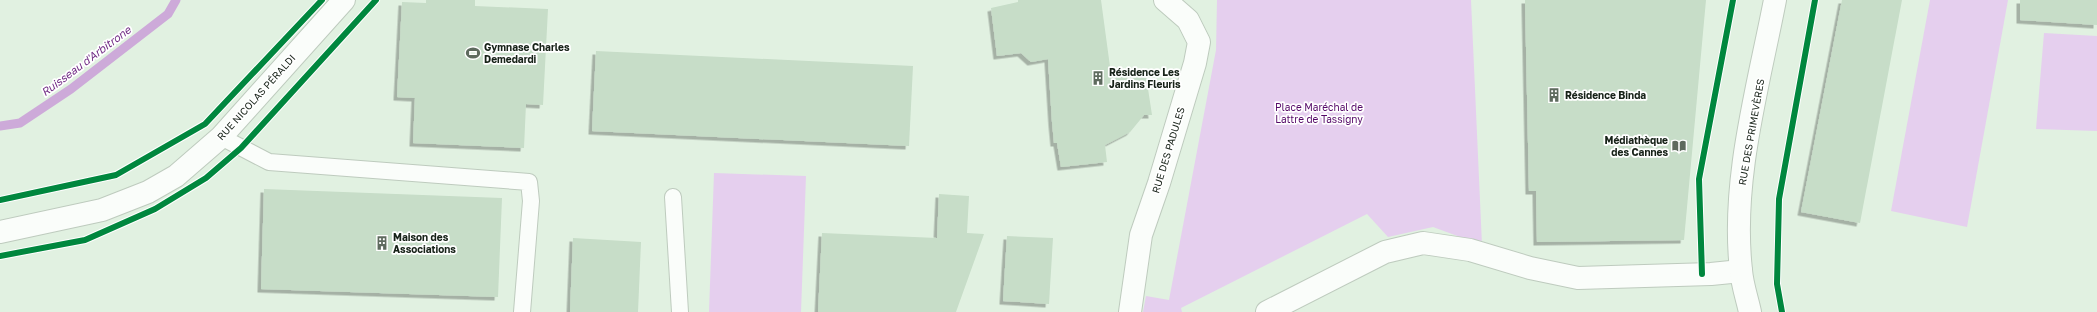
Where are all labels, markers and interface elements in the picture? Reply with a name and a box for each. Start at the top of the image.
water label: Ruisseau d'Arbitrone [38,22,134,98]
place label: Gymnase Charles Demedardi [484,41,570,65]
sports icon: Gymnase Charles Demedardi [465,45,481,61]
street label: RUE NICOLAS PÉRALDI [214,52,298,142]
place label: Résidence Les Jardins Fleuris [1109,66,1181,90]
building icon: Résidence Les Jardins Fleuris [1090,70,1106,86]
street label: RUE DES PRIMEVÈRES [1736,78,1766,186]
building icon: Résidence Binda [1546,87,1562,103]
place label: Résidence Binda [1565,89,1646,101]
park label: Place Maréchal de Lattre de Tassigny [1275,101,1363,125]
street label: RUE DES PADULES [1149,105,1187,195]
place label: Médiathèque des Cannes [1605,134,1668,158]
library icon: Médiathèque des Cannes [1671,138,1687,154]
place label: Maison des Associations [393,231,456,255]
building icon: Maison des Associations [374,235,390,251]

